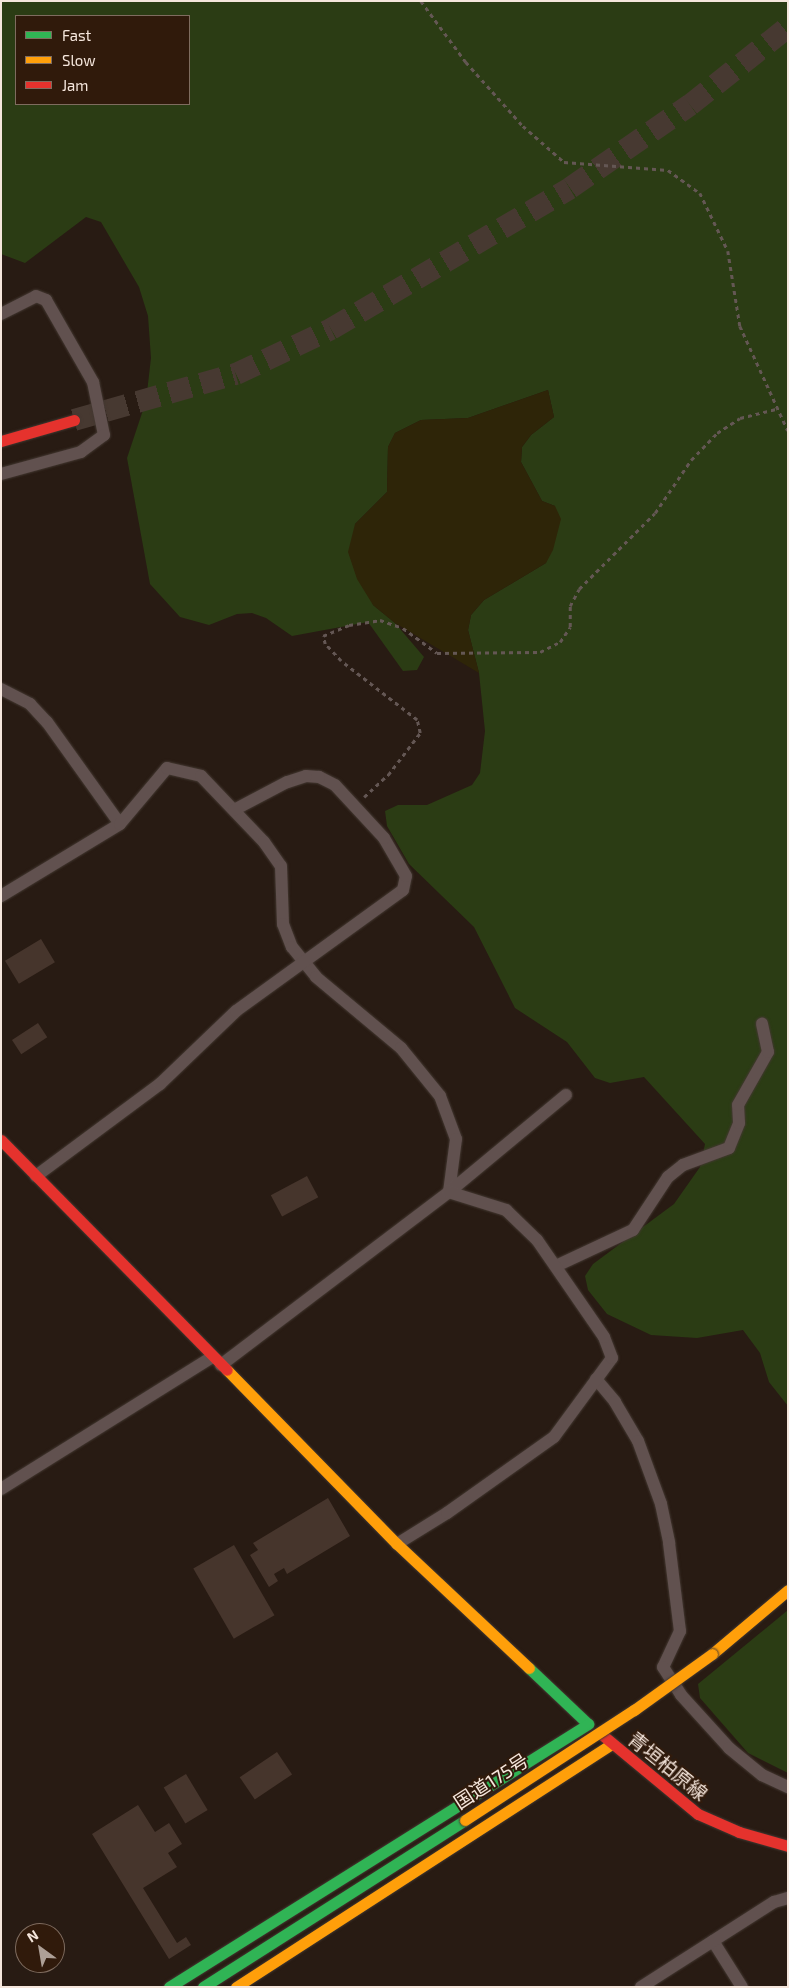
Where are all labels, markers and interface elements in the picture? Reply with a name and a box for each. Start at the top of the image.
legend [15,15,190,105]
text: Fast [62,26,91,44]
text: Slow [62,51,96,69]
text: Jam [62,76,88,94]
street label: 青垣柏原線 [624,1727,712,1805]
street label: 国道175号 [449,1748,533,1814]
north arrow [15,1923,65,1973]
text: N [24,1926,41,1946]

